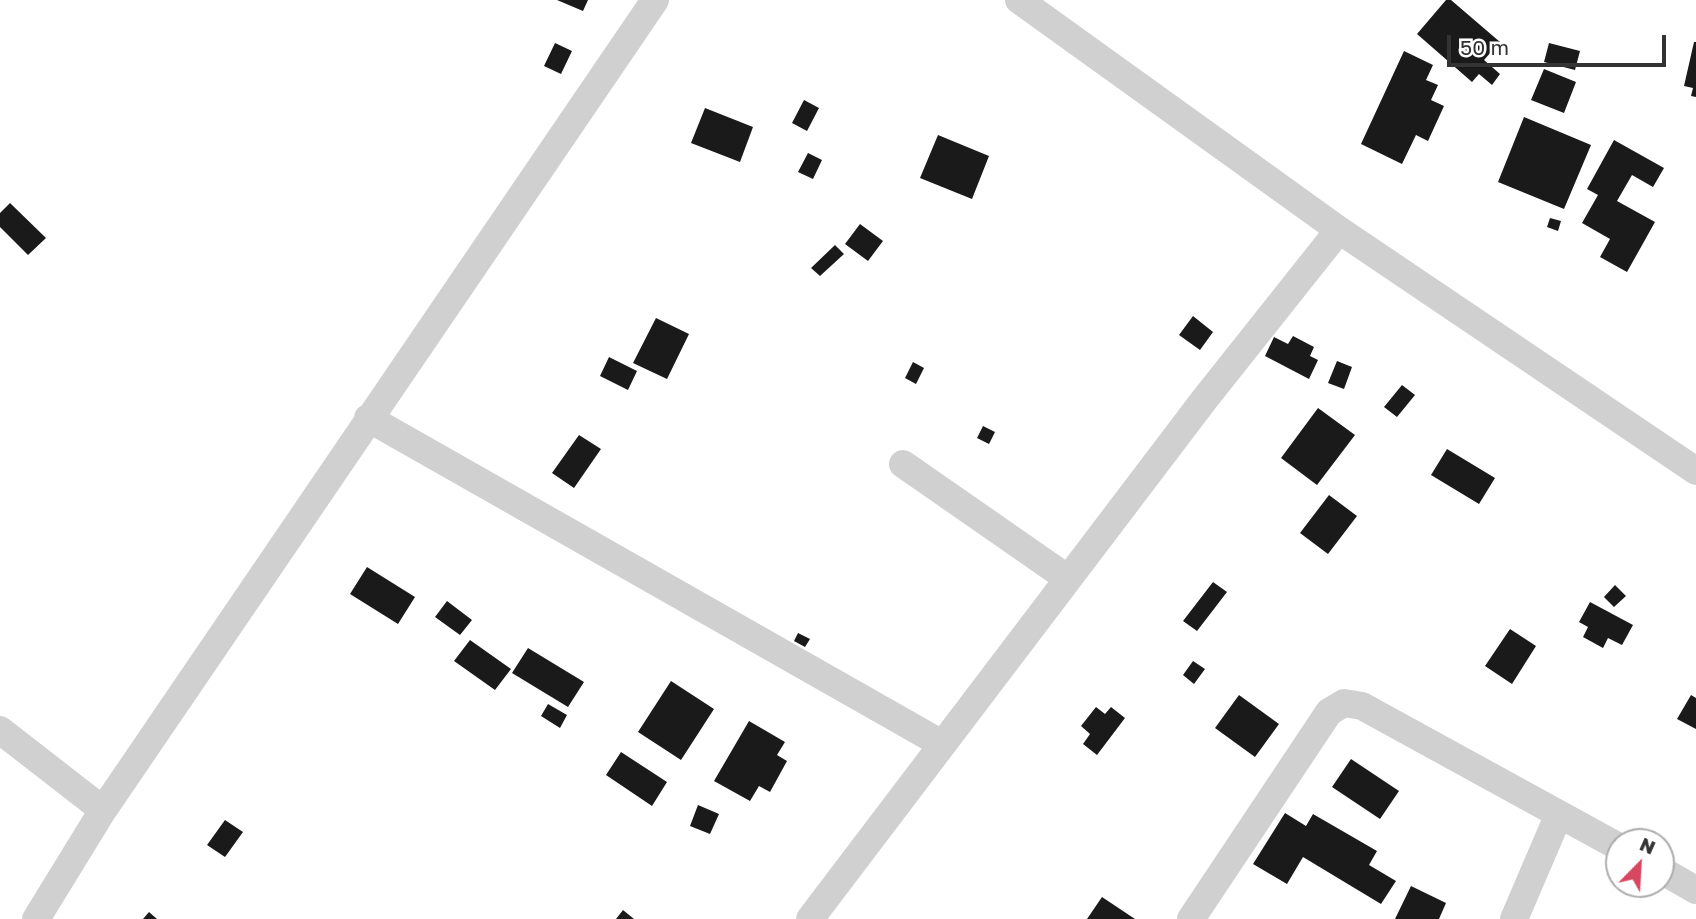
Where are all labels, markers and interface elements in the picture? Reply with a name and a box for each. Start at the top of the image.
scale bar [1451,21,1670,65]
text: 50 m [1460,34,1509,60]
north arrow [1605,828,1675,898]
text: N [1637,832,1659,859]

